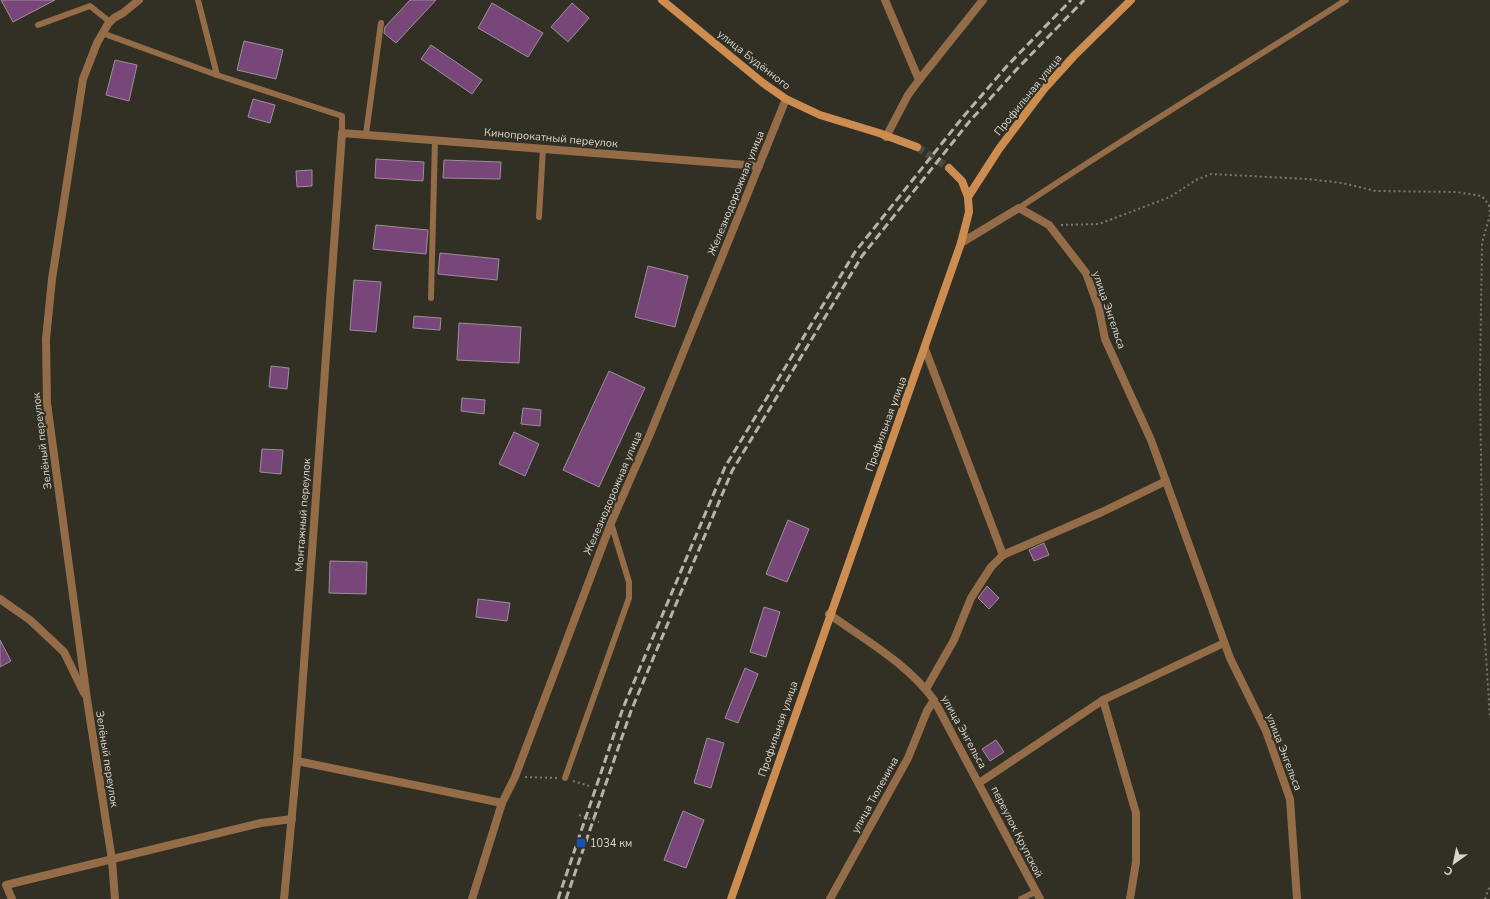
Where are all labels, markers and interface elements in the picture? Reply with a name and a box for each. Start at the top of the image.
street label: улица Будённого [714,27,794,93]
street label: Профильная улица [991,51,1065,139]
street label: Кинопрокатный переулок [483,125,619,151]
street label: Железнодорожная улица [704,129,768,257]
street label: улица Энгельса [1089,269,1129,351]
street label: Профильная улица [862,374,910,474]
street label: Зелёный переулок [29,391,55,490]
street label: Железнодорожная улица [580,429,646,557]
street label: Монтажный переулок [292,457,314,572]
street label: Профильная улица [755,679,801,779]
street label: улица Энгельса [938,693,990,771]
street label: Зелёный переулок [92,710,122,809]
street label: улица Энгельса [1262,711,1306,793]
street label: улица Тюленина [848,754,902,836]
street label: переулок Крупской [987,784,1047,880]
place label: 1034 км [590,836,632,851]
marker: 1034 км [575,837,587,849]
north arrow [1434,843,1474,883]
text: С [1441,862,1456,879]

